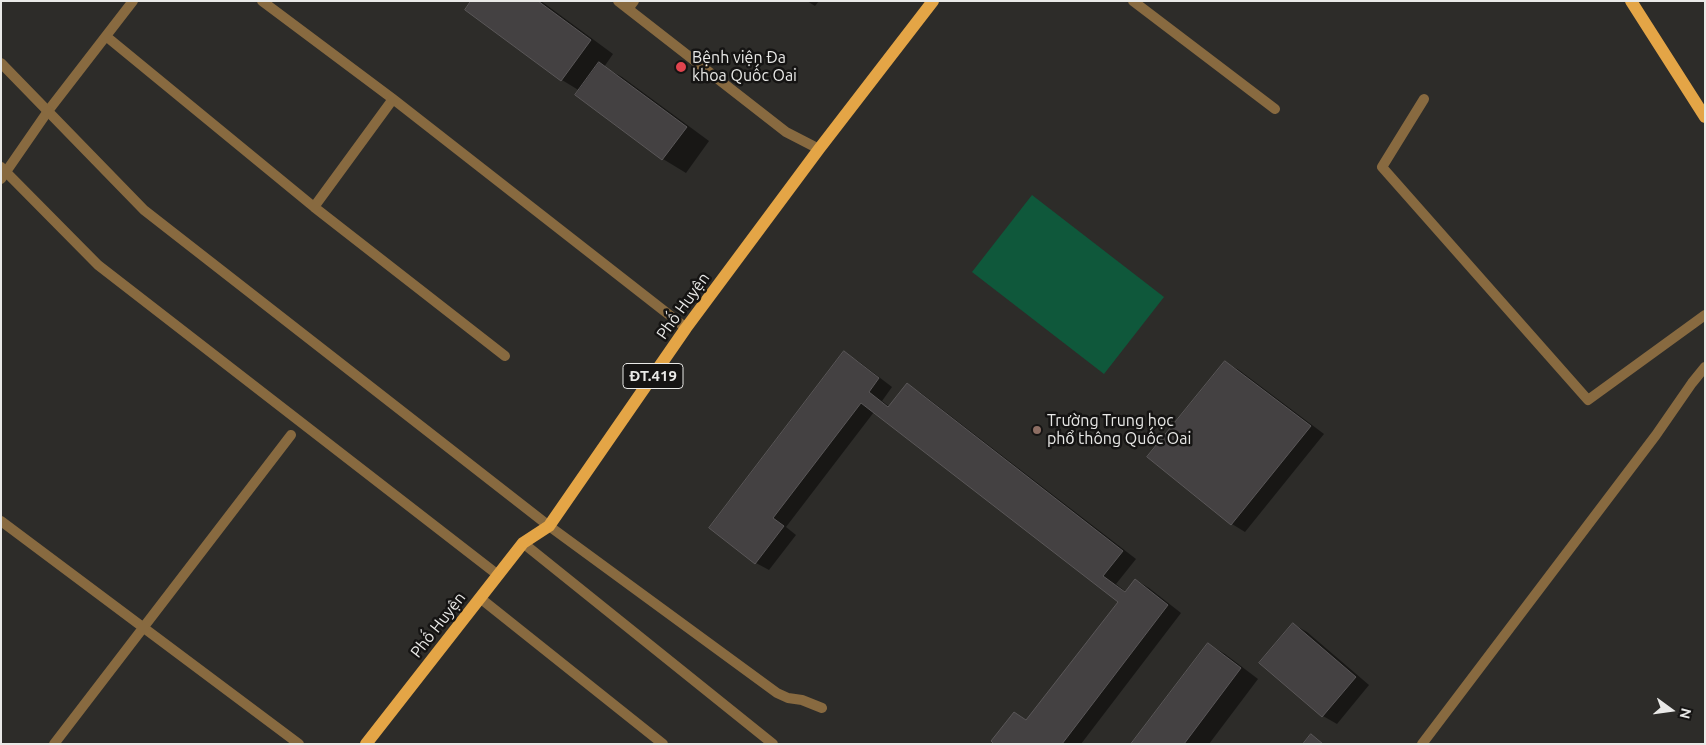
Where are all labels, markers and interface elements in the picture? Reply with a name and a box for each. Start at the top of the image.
place label: Bệnh viện Đa khoa Quốc Oai [692,48,797,86]
marker: Bệnh viện Đa khoa Quốc Oai [674,60,688,74]
street label: Phố Huyện [652,269,714,343]
road number: ĐT.419 [623,364,683,388]
place label: Trường Trung học phổ thông Quốc Oai [1047,411,1191,449]
marker: Trường Trung học phổ thông Quốc Oai [1031,424,1043,436]
street label: Phố Huyện [407,589,469,661]
north arrow [1646,685,1696,735]
text: N [1677,707,1695,721]

